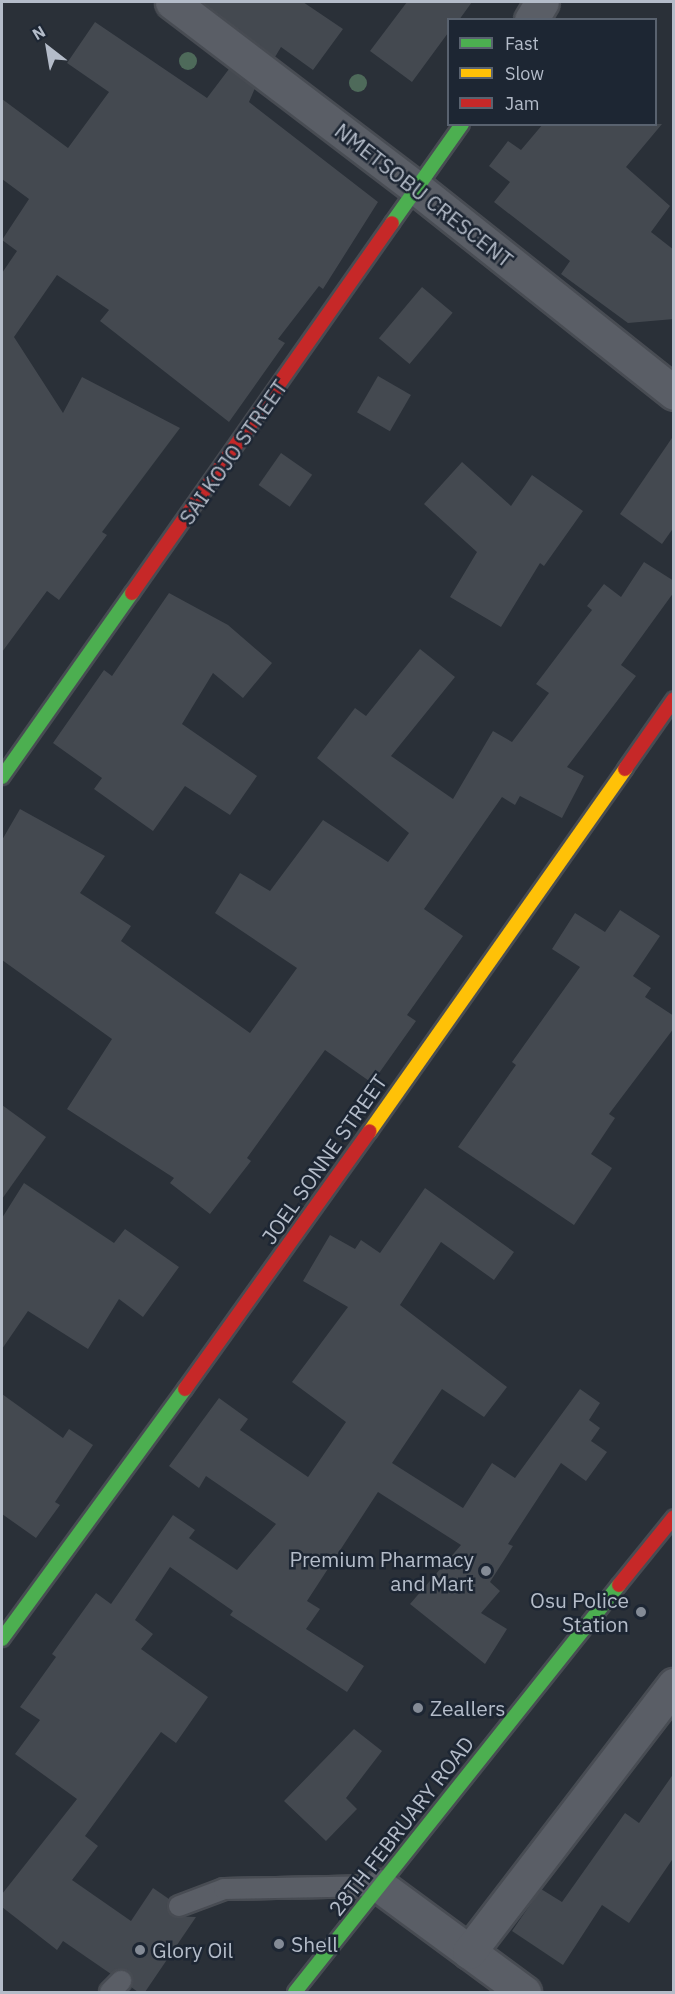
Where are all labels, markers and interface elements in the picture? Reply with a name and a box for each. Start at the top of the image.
north arrow [18,18,78,78]
legend [447,18,657,126]
text: N [29,21,49,44]
text: Fast [505,32,539,55]
text: Slow [505,62,544,85]
text: Jam [505,92,540,115]
street label: NMETSOBU CRESCENT [330,118,518,272]
street label: SAI KOJO STREET [174,375,292,529]
street label: JOEL SONNE STREET [256,1069,392,1249]
place label: Premium Pharmacy and Mart [289,1546,474,1596]
marker: Premium Pharmacy and Mart [479,1564,493,1578]
place label: Osu Police Station [530,1587,629,1637]
marker: Osu Police Station [634,1605,648,1619]
place label: Zeallers [430,1695,506,1721]
marker: Zeallers [411,1701,425,1715]
street label: 28TH FEBRUARY ROAD [323,1731,479,1921]
place label: Shell [291,1931,338,1957]
place label: Glory Oil [152,1937,233,1963]
marker: Shell [272,1937,286,1951]
marker: Glory Oil [133,1943,147,1957]

